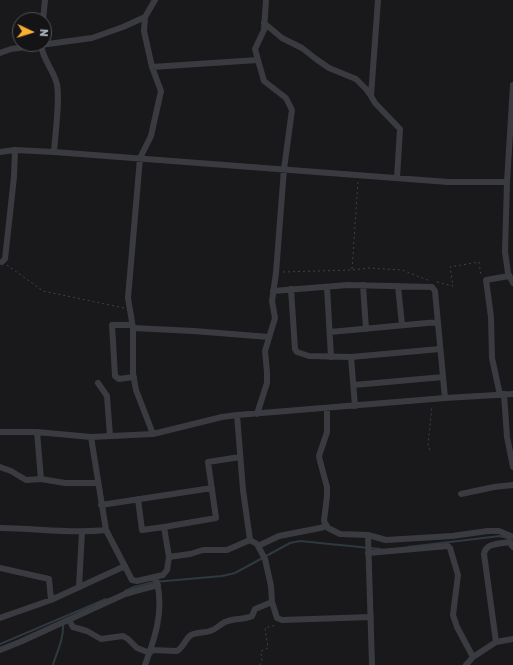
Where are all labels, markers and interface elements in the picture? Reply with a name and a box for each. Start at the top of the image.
north arrow [12,12,52,52]
text: N [37,28,50,37]

